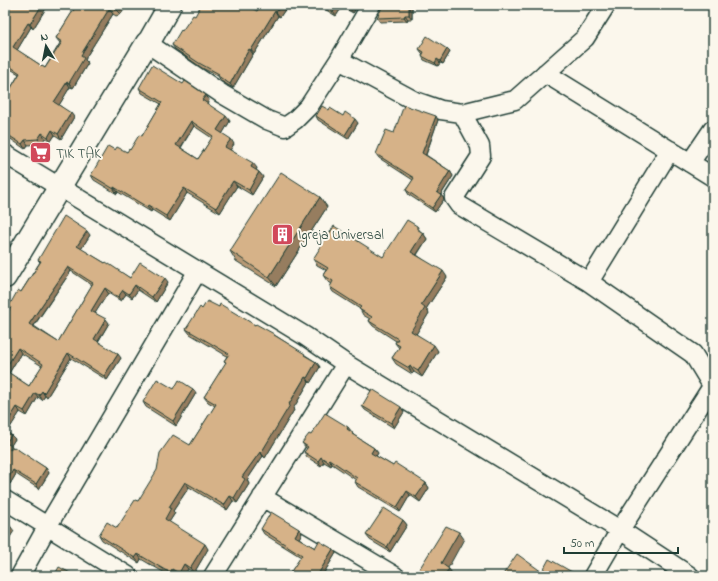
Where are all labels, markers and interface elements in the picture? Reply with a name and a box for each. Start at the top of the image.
north arrow [26,26,66,66]
text: N [39,29,49,46]
supermarket icon: TIK TAK [27,140,53,166]
place label: TIK TAK [56,144,101,165]
building icon: Igreja Universal [269,221,295,247]
place label: Igreja Universal [298,225,384,247]
scale bar [564,529,678,555]
text: 50 m [570,535,594,553]

